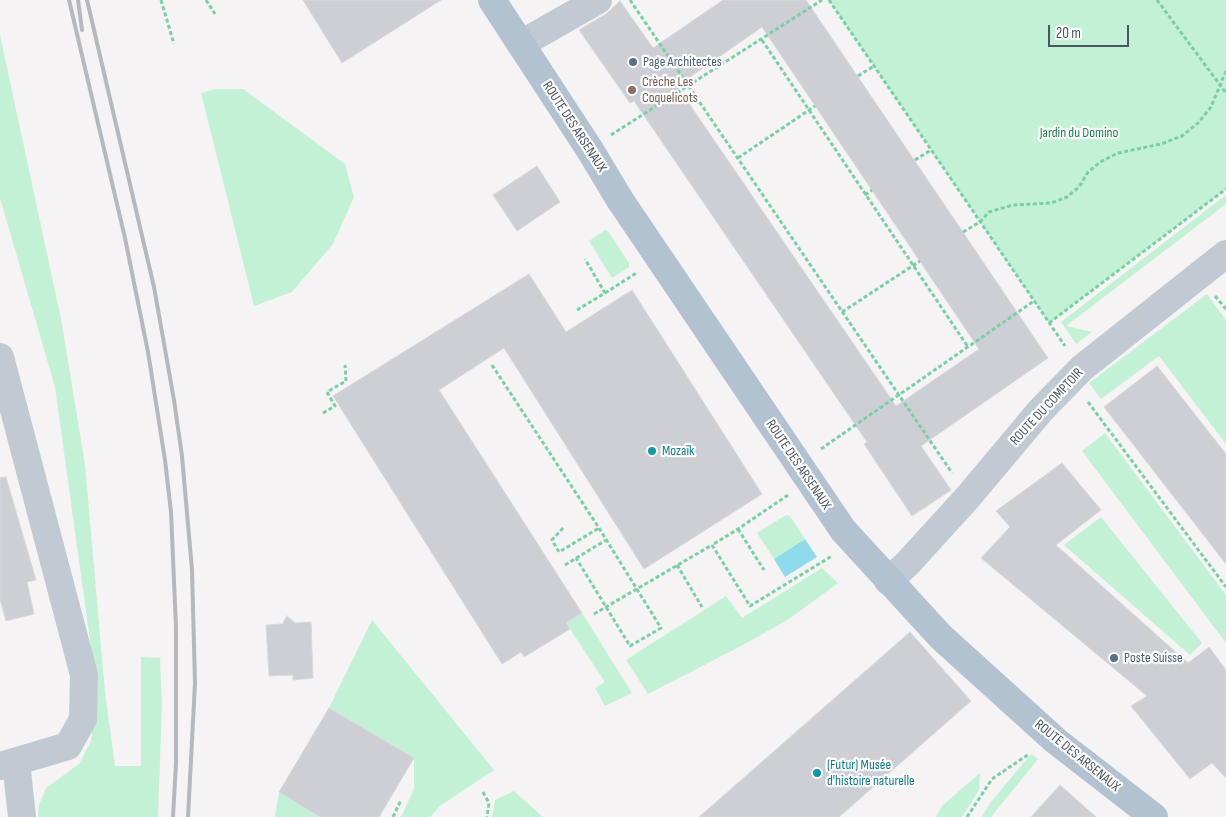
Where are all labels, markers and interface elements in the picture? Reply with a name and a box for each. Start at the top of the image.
scale bar [1051,15,1132,47]
text: 20 m [1056,24,1081,43]
place label: Page Architectes [643,54,722,70]
marker: Page Architectes [627,56,639,68]
place label: Crèche Les Coquelicots [642,74,698,106]
street label: ROUTE DES ARSENAUX [538,78,610,176]
marker: Crèche Les Coquelicots [626,84,638,96]
park label: Jardin du Domino [1040,125,1118,141]
street label: ROUTE DU COMPTOIR [1007,365,1087,449]
street label: ROUTE DES ARSENAUX [762,417,834,513]
place label: Mozaïk [662,443,694,459]
marker: Mozaïk [646,445,658,457]
place label: Poste Suisse [1124,650,1183,666]
marker: Poste Suisse [1108,652,1120,664]
street label: ROUTE DES ARSENAUX [1031,716,1123,796]
place label: (Futur) Musée d'histoire naturelle [827,757,915,790]
marker: (Futur) Musée d'histoire naturelle [811,767,823,779]

